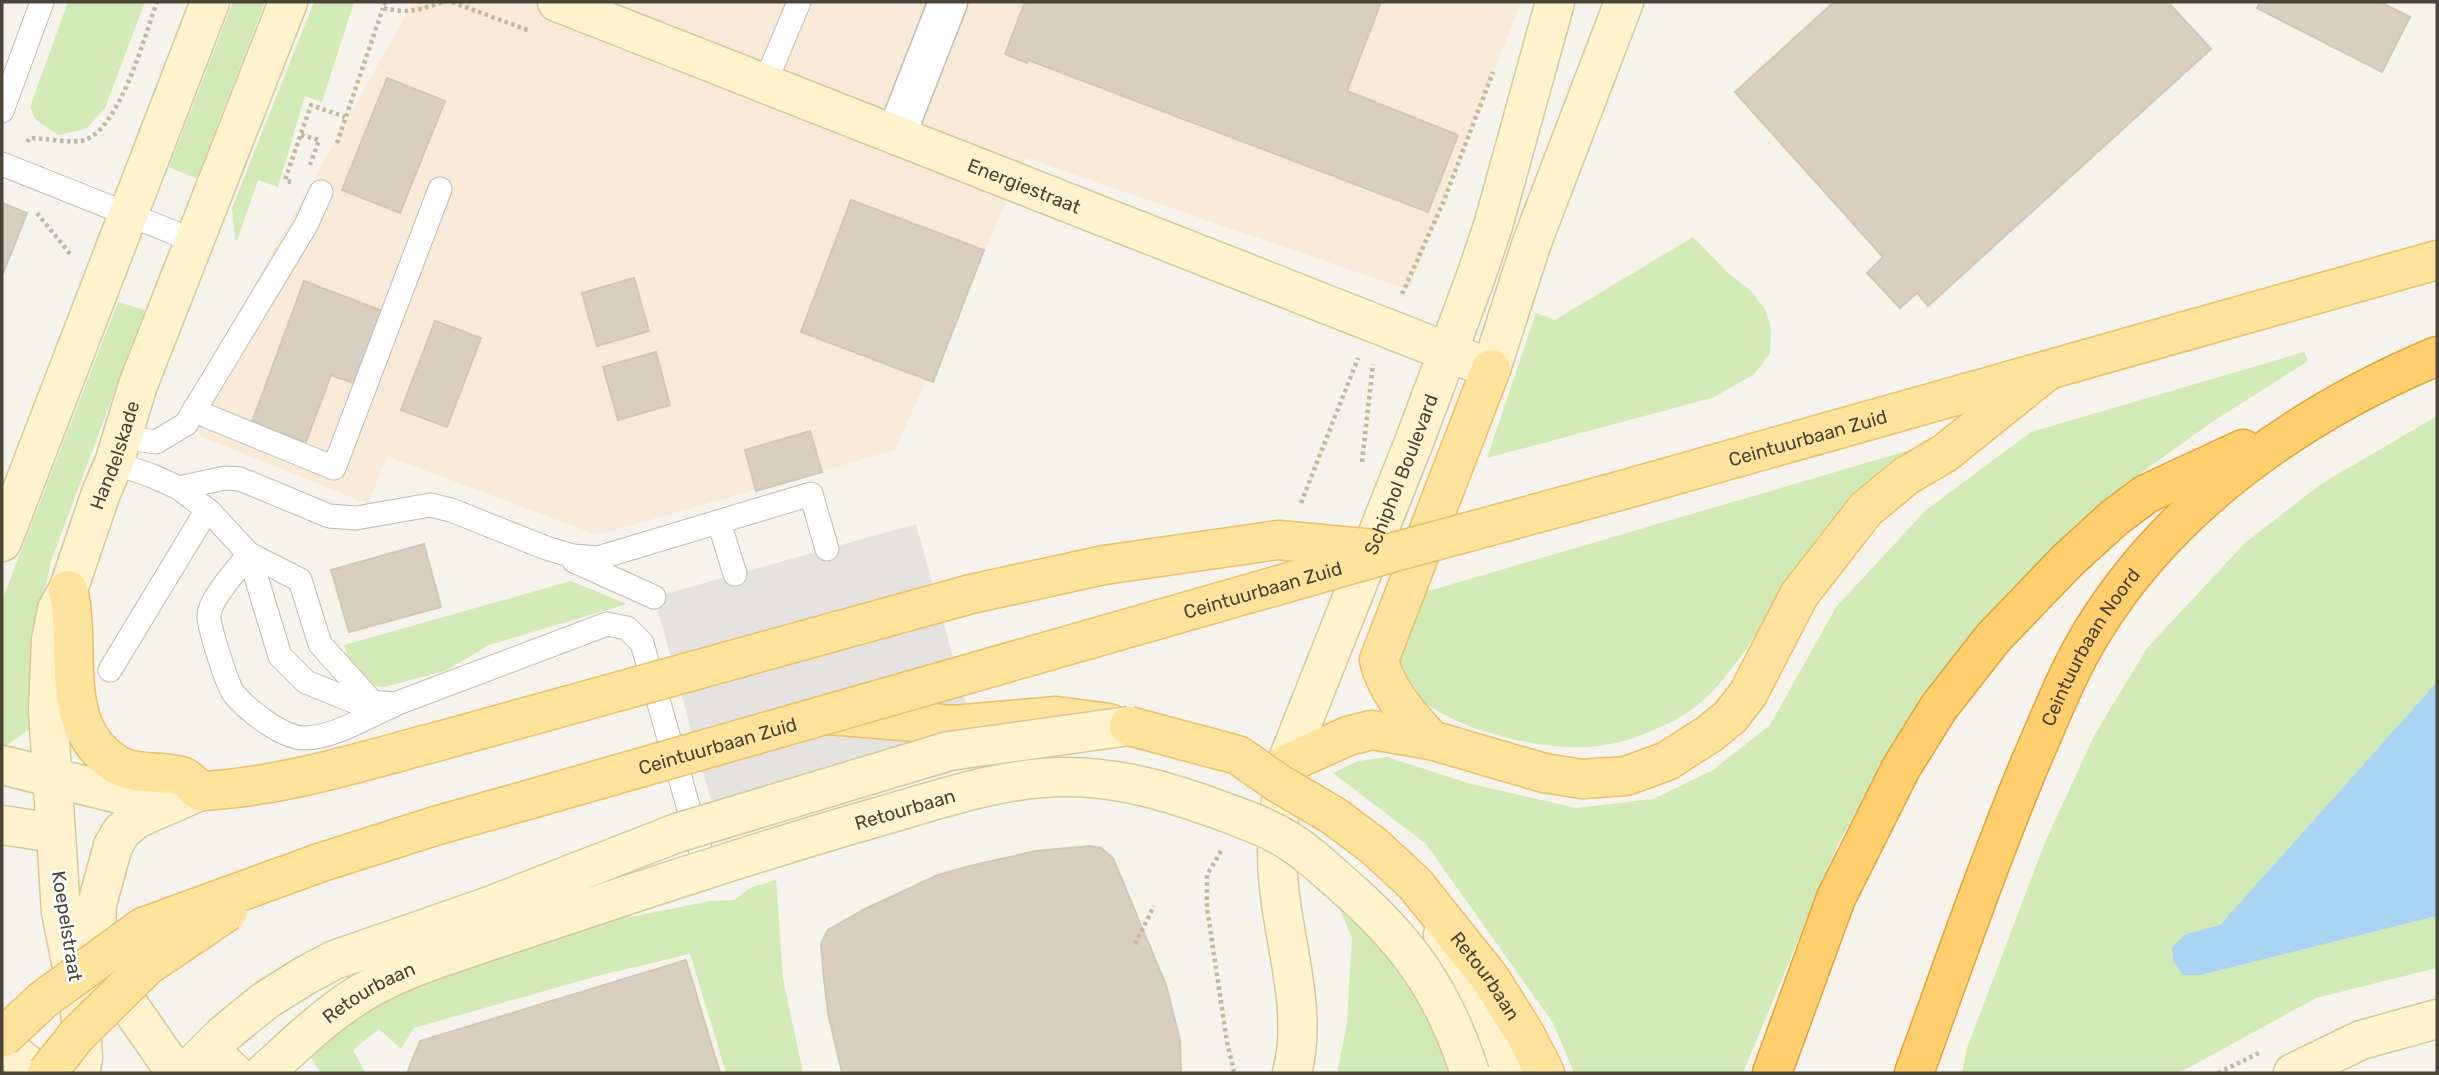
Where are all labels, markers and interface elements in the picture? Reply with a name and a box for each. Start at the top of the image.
street label: Energiestraat [964,153,1085,218]
street label: Schiphol Boulevard [1359,391,1442,558]
street label: Handelskade [85,398,144,513]
street label: Ceintuurbaan Zuid [1726,404,1890,471]
street label: Ceintuurbaan Zuid [1181,556,1345,623]
street label: Ceintuurbaan Noord [2036,563,2145,729]
street label: Ceintuurbaan Zuid [636,712,799,779]
street label: Retourbaan [852,784,958,835]
street label: Koepelstraat [47,869,87,983]
street label: Retourbaan [1446,927,1525,1024]
street label: Retourbaan [317,957,418,1028]

